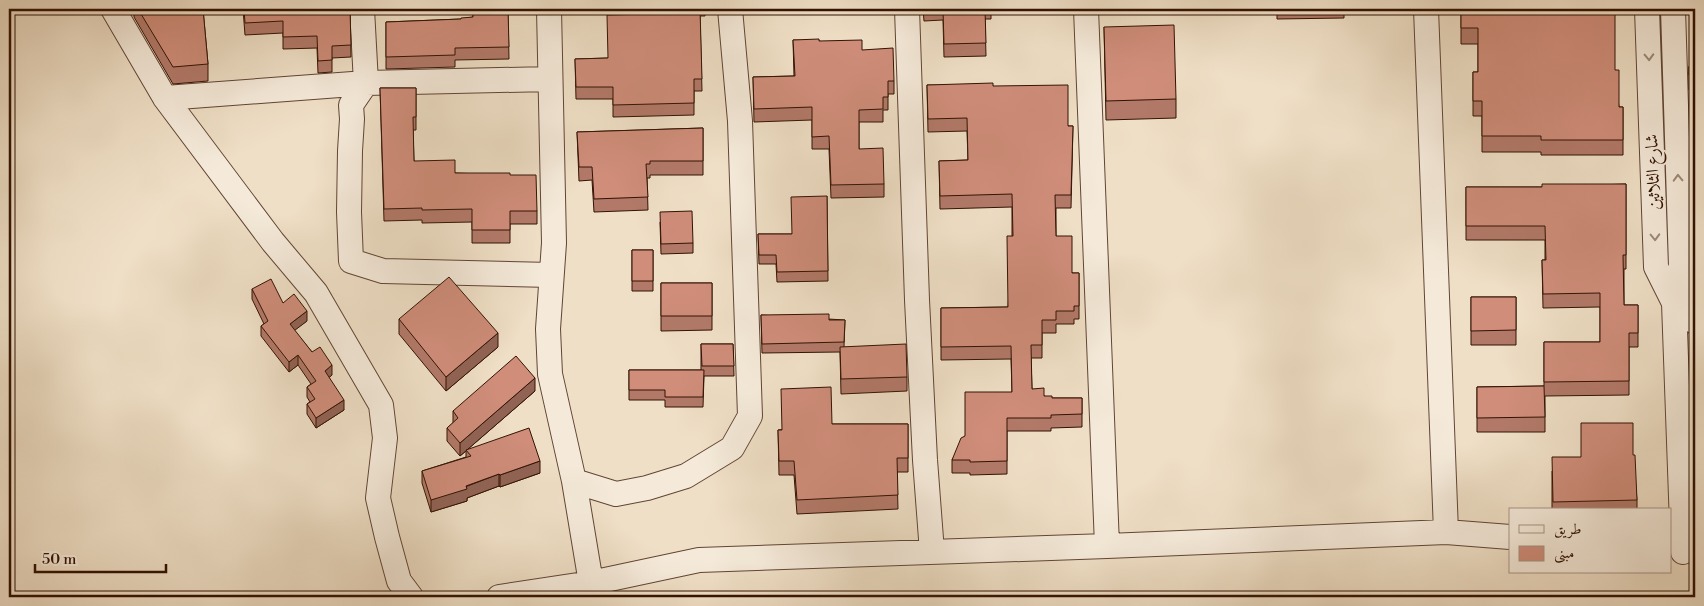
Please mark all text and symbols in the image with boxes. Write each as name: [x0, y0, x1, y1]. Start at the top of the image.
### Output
one-way arrow: [1644, 54, 1654, 62]
street label: شارع الثلاثين: [1640, 134, 1669, 210]
one-way arrow: [1673, 173, 1683, 181]
one-way arrow: [1650, 234, 1660, 242]
legend: [1509, 508, 1672, 574]
text: طريق: [1554, 520, 1581, 539]
scale bar: [35, 541, 166, 573]
text: مبنى: [1554, 544, 1574, 564]
text: 50 m: [42, 550, 76, 569]

